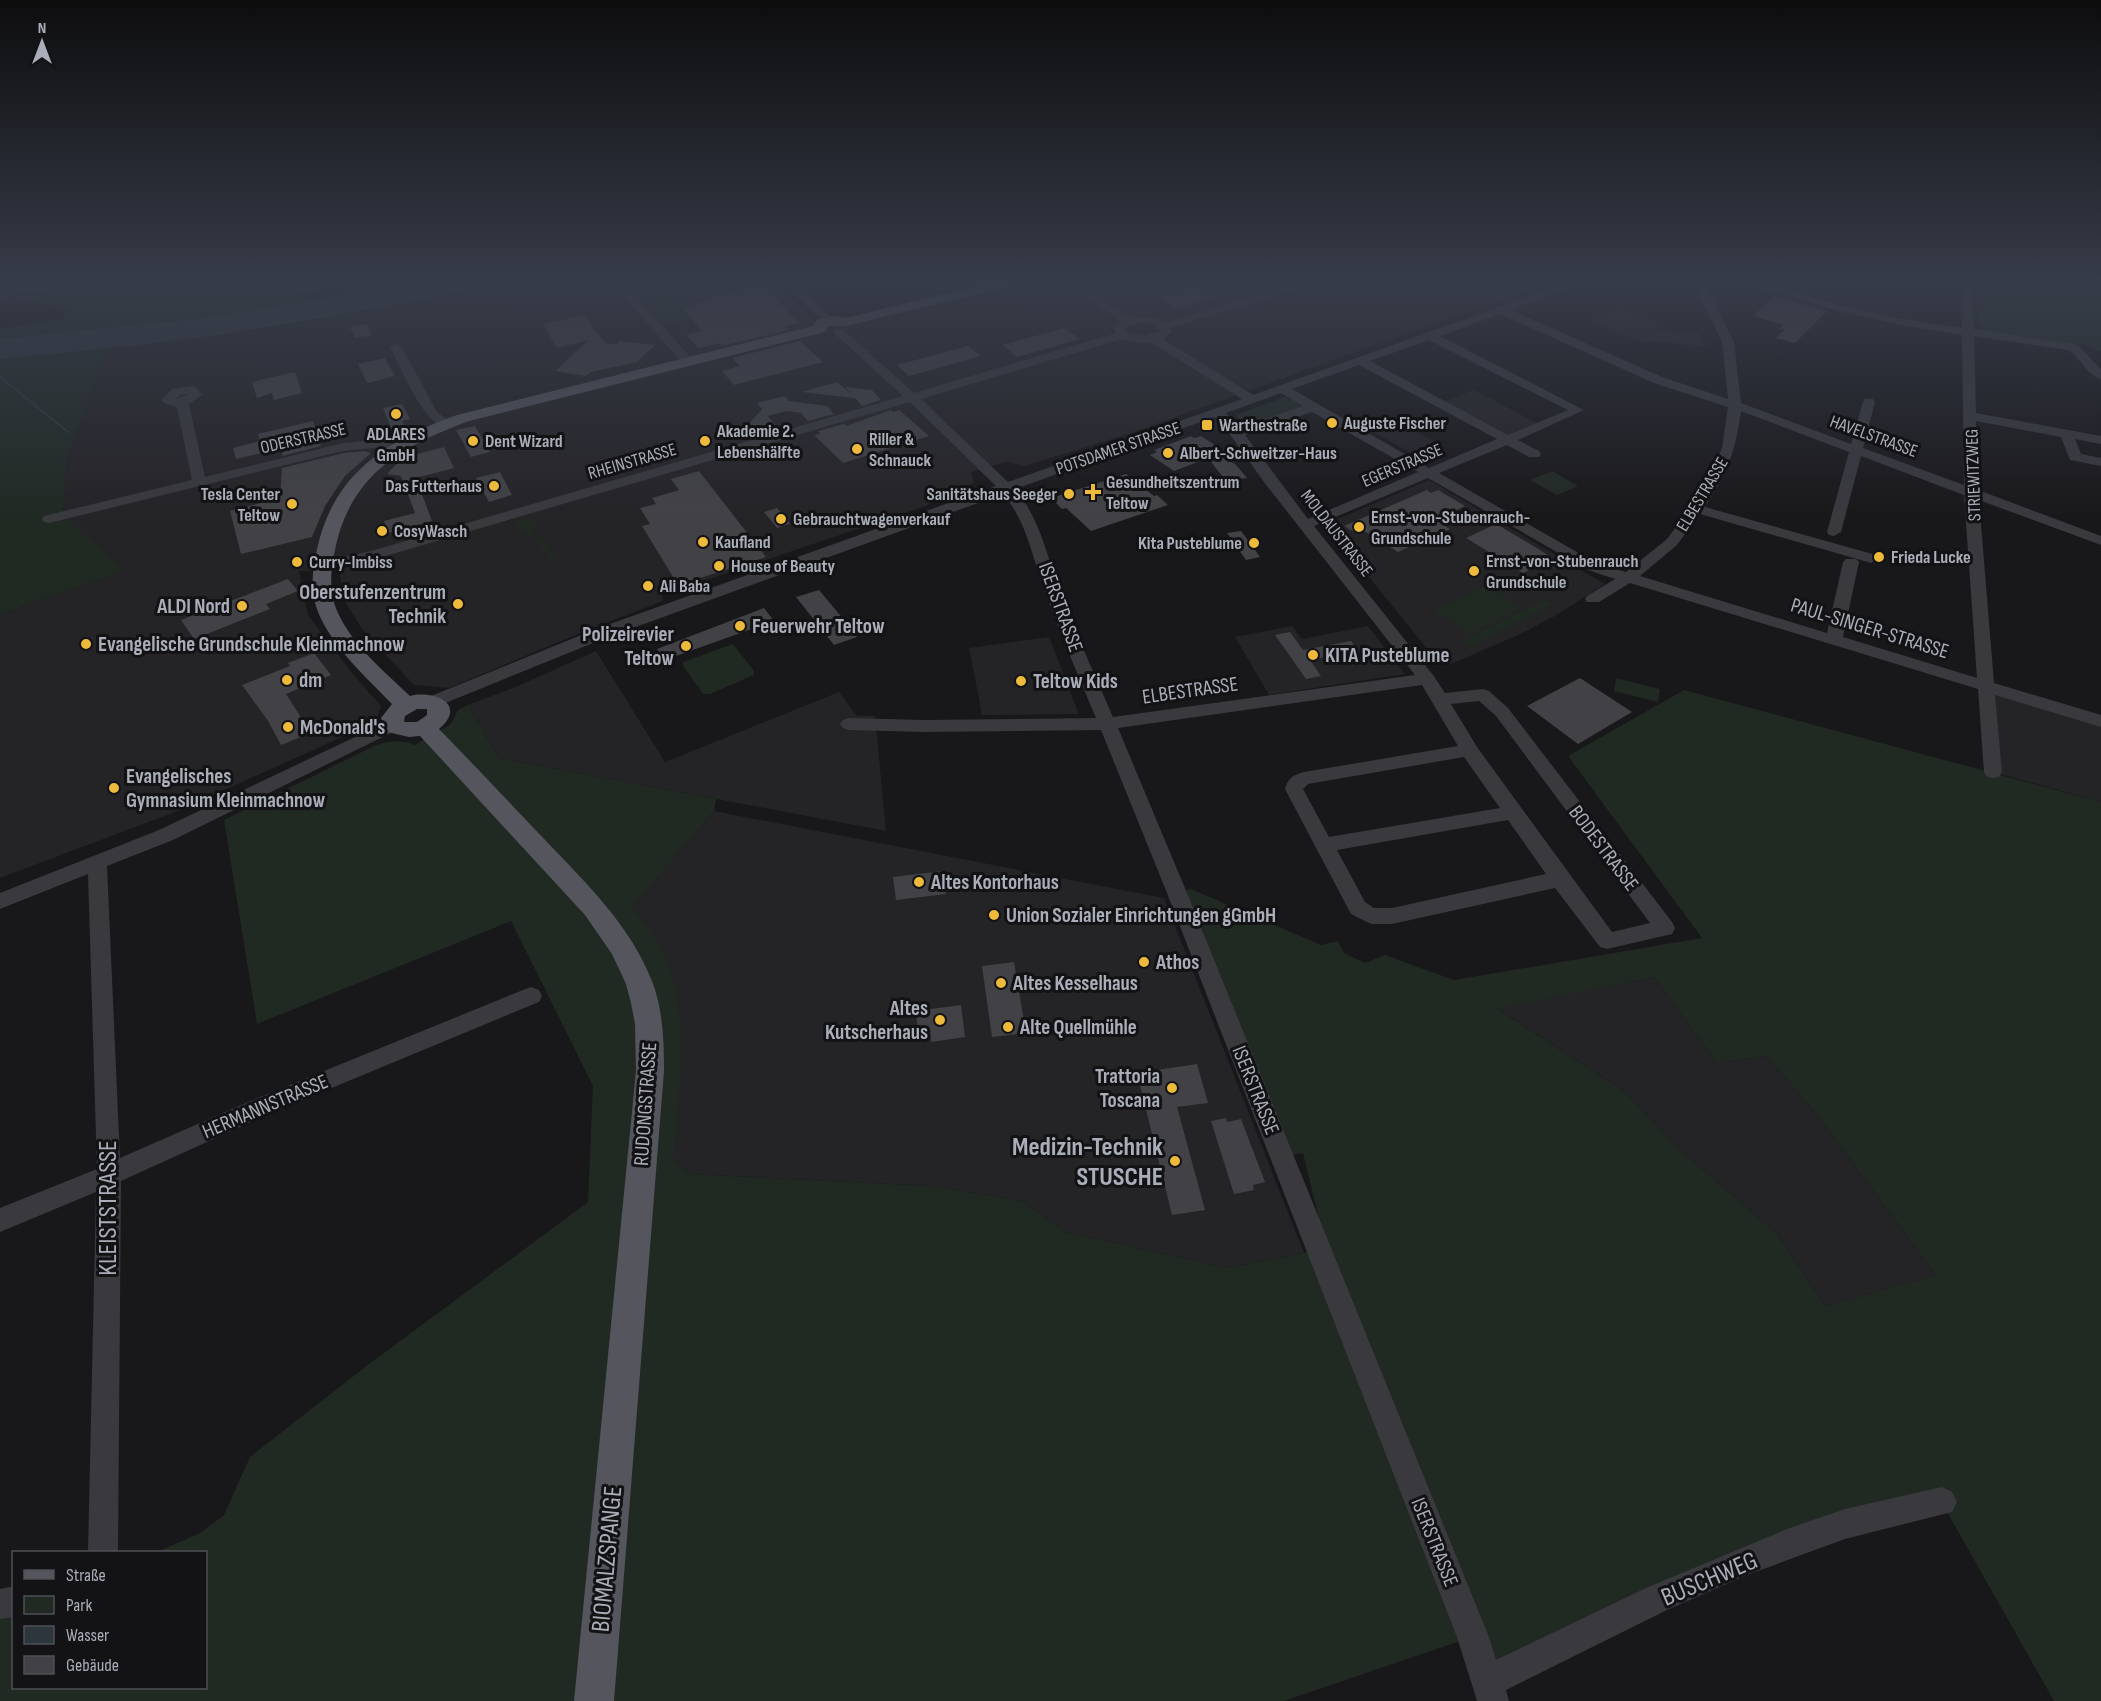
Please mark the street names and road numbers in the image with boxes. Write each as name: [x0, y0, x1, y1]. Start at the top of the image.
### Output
street label: HAVELSTRASSE: [1827, 411, 1921, 462]
street label: POTSDAMER STRASSE: [1053, 417, 1183, 480]
street label: ODERSTRASSE: [258, 418, 348, 458]
street label: STRIEWITZWEG: [1961, 428, 1986, 521]
street label: RHEINSTRASSE: [586, 439, 679, 484]
street label: EGERSTRASSE: [1359, 439, 1446, 492]
street label: ELBESTRASSE: [1672, 453, 1733, 535]
street label: MOLDAUSTRASSE: [1296, 486, 1377, 581]
street label: ISERSTRASSE: [1033, 559, 1088, 656]
street label: PAUL-SINGER-STRASSE: [1788, 593, 1952, 664]
street label: ELBESTRASSE: [1140, 671, 1240, 710]
street label: BODESTRASSE: [1563, 800, 1644, 896]
street label: RUDONGSTRASSE: [629, 1041, 662, 1167]
street label: ISERSTRASSE: [1226, 1042, 1285, 1138]
street label: HERMANNSTRASSE: [199, 1069, 332, 1144]
street label: KLEISTSTRASSE: [93, 1140, 124, 1276]
street label: BIOMALZSPANGE: [586, 1485, 629, 1633]
street label: ISERSTRASSE: [1405, 1494, 1464, 1590]
street label: BUSCHWEG: [1657, 1545, 1762, 1613]

